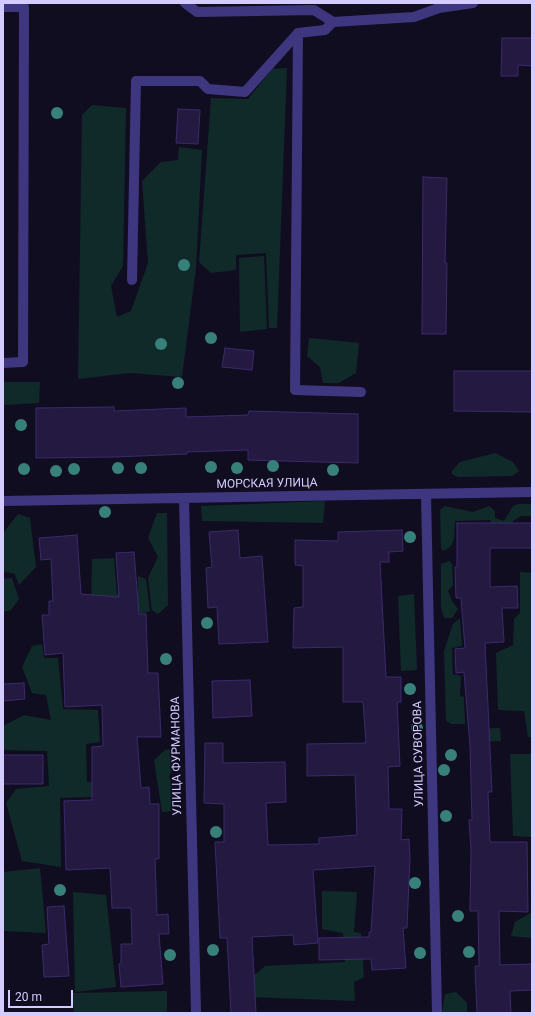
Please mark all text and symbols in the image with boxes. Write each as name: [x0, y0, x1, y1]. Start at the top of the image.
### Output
street label: МОРСКАЯ УЛИЦА: [216, 476, 318, 492]
street label: УЛИЦА ФУРМАНОВА: [169, 696, 185, 816]
street label: УЛИЦА СУВОРОВА: [411, 701, 427, 807]
scale bar: [10, 982, 75, 1008]
text: 20 m: [15, 990, 42, 1004]

